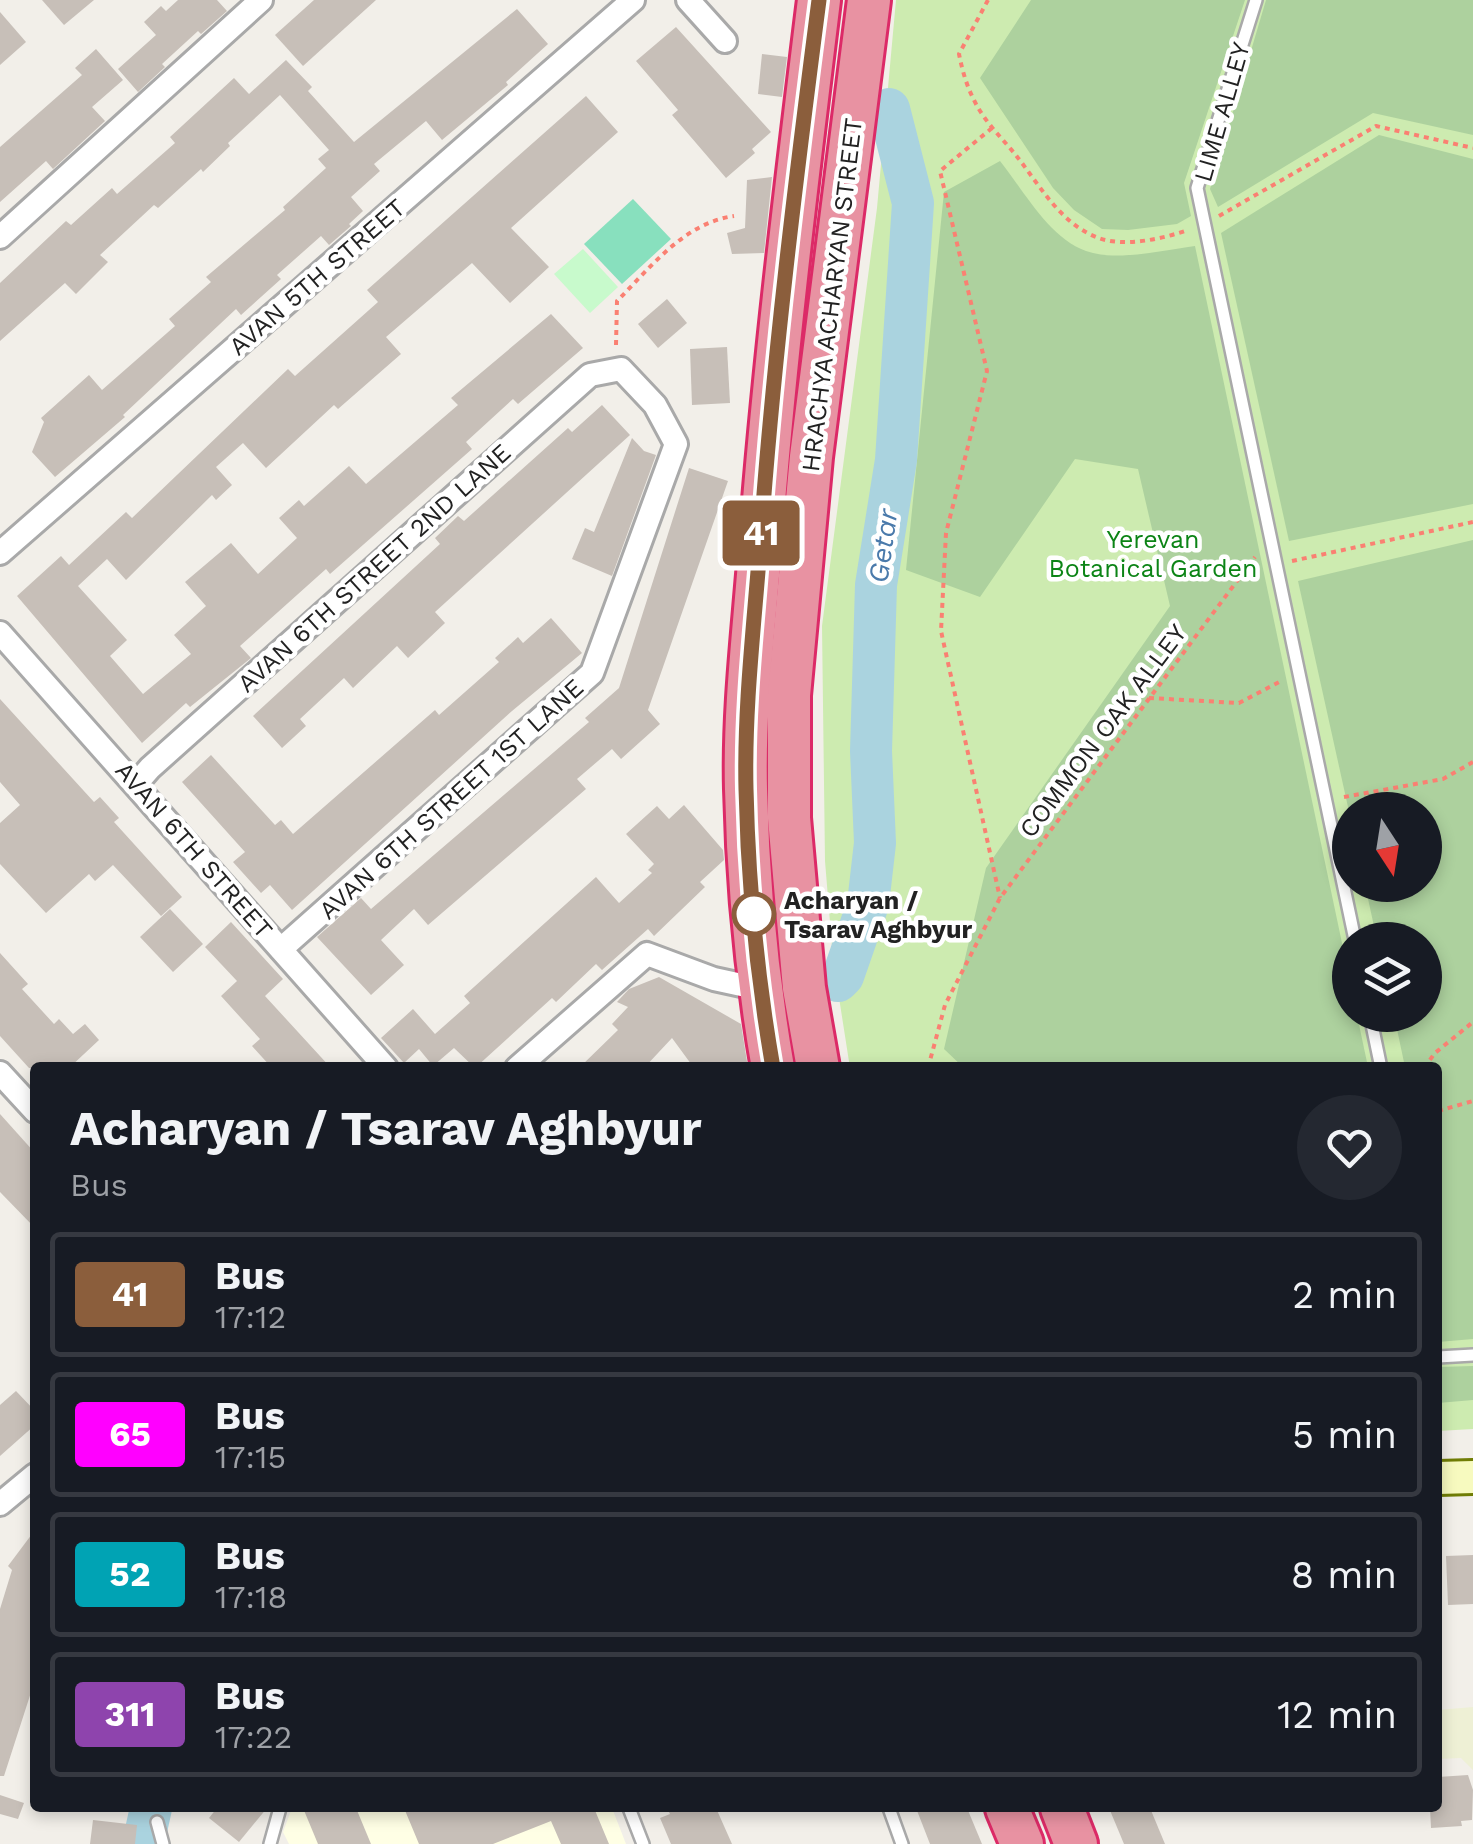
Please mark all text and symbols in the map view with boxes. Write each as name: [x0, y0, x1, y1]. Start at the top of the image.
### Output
street label: LIME ALLEY: [1188, 38, 1256, 185]
street label: HRACHYA ACHARYAN STREET: [796, 116, 868, 474]
street label: AVAN 5TH STREET: [223, 193, 411, 361]
street label: AVAN 6TH STREET 2ND LANE: [232, 438, 516, 698]
line badge: 41: [716, 500, 806, 566]
water label: Getar: [861, 506, 905, 585]
text: 41: [743, 512, 779, 554]
park label: Yerevan Botanical Garden: [1049, 525, 1257, 583]
street label: COMMON OAK ALLEY: [1013, 618, 1193, 843]
street label: AVAN 6TH STREET 1ST LANE: [313, 673, 589, 925]
street label: AVAN 6TH STREET: [109, 756, 279, 944]
north arrow: [1332, 792, 1442, 902]
map controls: [1332, 792, 1442, 1032]
place label: Acharyan / Tsarav Aghbyur: [784, 886, 972, 944]
marker: Acharyan / Tsarav Aghbyur: [733, 893, 775, 935]
button: layers: [1332, 922, 1442, 1032]
button: heart: [1297, 1095, 1402, 1200]
text: Acharyan / Tsarav Aghbyur: [70, 1100, 702, 1157]
text: Bus: [70, 1166, 128, 1204]
text: Bus: [215, 1254, 285, 1298]
text: 41: [112, 1273, 148, 1315]
text: 2 min: [1292, 1273, 1397, 1317]
text: 17:12: [215, 1298, 286, 1336]
text: Bus: [215, 1394, 285, 1438]
text: 65: [109, 1413, 151, 1455]
text: 5 min: [1292, 1413, 1397, 1457]
text: 17:15: [215, 1438, 286, 1476]
text: Bus: [215, 1534, 285, 1578]
text: 52: [109, 1553, 151, 1595]
text: 8 min: [1291, 1553, 1397, 1597]
text: 17:18: [215, 1578, 287, 1616]
text: Bus: [215, 1674, 285, 1718]
text: 311: [105, 1693, 155, 1735]
text: 12 min: [1277, 1693, 1397, 1737]
text: 17:22: [215, 1718, 292, 1756]

